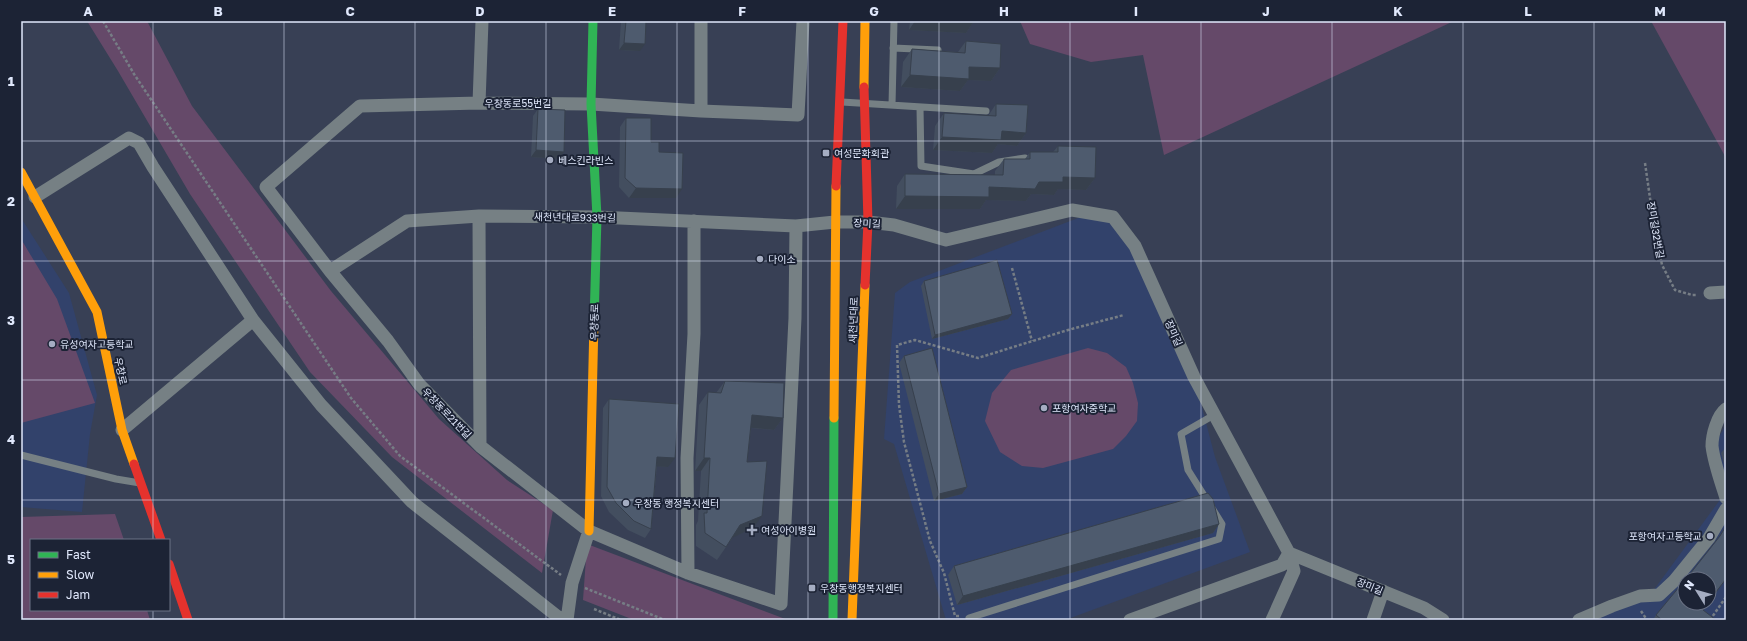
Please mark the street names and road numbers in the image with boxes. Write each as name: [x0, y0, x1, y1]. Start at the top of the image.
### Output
street label: 우창동로55번길: [485, 97, 551, 109]
street label: 장미길32번길: [1645, 201, 1667, 259]
street label: 새천년대로933번길: [534, 210, 616, 224]
street label: 장미길: [853, 216, 881, 230]
street label: 새천년대로: [846, 297, 860, 343]
street label: 우창동로: [588, 303, 600, 341]
street label: 장미길: [1163, 318, 1185, 348]
street label: 우창로: [112, 356, 130, 386]
street label: 우창동로21번길: [420, 385, 474, 441]
street label: 장미길: [1355, 575, 1385, 597]

